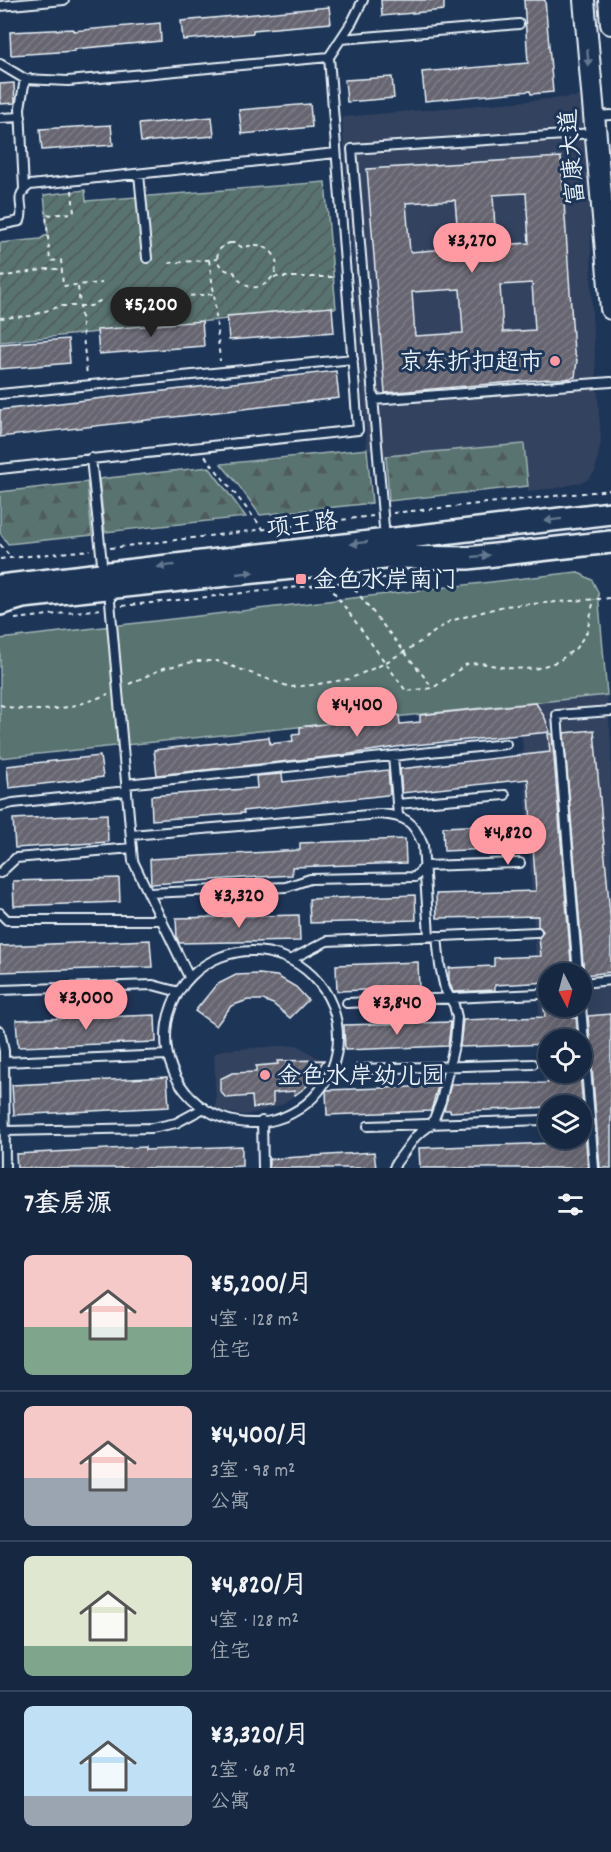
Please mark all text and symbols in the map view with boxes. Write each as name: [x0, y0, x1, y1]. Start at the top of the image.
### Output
one-way arrow: [584, 49, 593, 68]
street label: 富康大道: [553, 107, 595, 206]
pin: ¥3,270: [423, 223, 521, 274]
text: ¥3,270: [447, 228, 497, 256]
pin: ¥5,200: [102, 287, 200, 338]
text: ¥5,200: [124, 292, 178, 320]
place label: 京东折扣超市: [399, 347, 543, 381]
marker: 京东折扣超市: [548, 354, 562, 368]
street label: 项王路: [265, 506, 340, 548]
one-way arrow: [543, 515, 562, 524]
one-way arrow: [350, 538, 369, 547]
one-way arrow: [472, 551, 491, 561]
one-way arrow: [156, 561, 175, 571]
place label: 金色水岸南门: [313, 565, 457, 599]
one-way arrow: [236, 569, 255, 578]
marker: 金色水岸南门: [294, 572, 308, 586]
pin: ¥4,400: [308, 687, 406, 738]
text: ¥4,400: [331, 692, 383, 720]
pin: ¥4,820: [459, 815, 557, 866]
text: ¥4,820: [483, 820, 533, 848]
pin: ¥3,320: [190, 878, 288, 929]
text: ¥3,320: [214, 883, 264, 911]
north arrow: [538, 963, 592, 1017]
map controls: [538, 963, 592, 1149]
pin: ¥3,000: [37, 980, 135, 1031]
text: ¥3,000: [58, 985, 114, 1013]
pin: ¥3,840: [348, 985, 446, 1036]
text: ¥3,840: [372, 990, 422, 1018]
button: locate: [538, 1029, 592, 1083]
place label: 金色水岸幼儿园: [277, 1061, 445, 1095]
marker: 金色水岸幼儿园: [258, 1068, 272, 1082]
button: layers: [538, 1095, 592, 1149]
text: 7套房源: [24, 1187, 112, 1224]
icon: filters: [554, 1188, 587, 1221]
text: ¥5,200/月: [210, 1267, 313, 1304]
icon: home: [72, 1279, 144, 1351]
text: 4室 · 128 m²: [210, 1307, 299, 1335]
text: 住宅: [210, 1338, 250, 1366]
text: ¥4,400/月: [210, 1418, 311, 1455]
icon: home: [72, 1430, 144, 1502]
text: 3室 · 98 m²: [210, 1458, 295, 1486]
text: 公寓: [210, 1489, 250, 1517]
text: ¥4,820/月: [210, 1568, 308, 1605]
icon: home: [72, 1580, 144, 1652]
text: 4室 · 128 m²: [210, 1608, 299, 1636]
text: 住宅: [210, 1639, 250, 1667]
text: ¥3,320/月: [210, 1718, 310, 1755]
icon: home: [72, 1730, 144, 1802]
text: 2室 · 68 m²: [210, 1758, 296, 1786]
text: 公寓: [210, 1789, 250, 1817]

